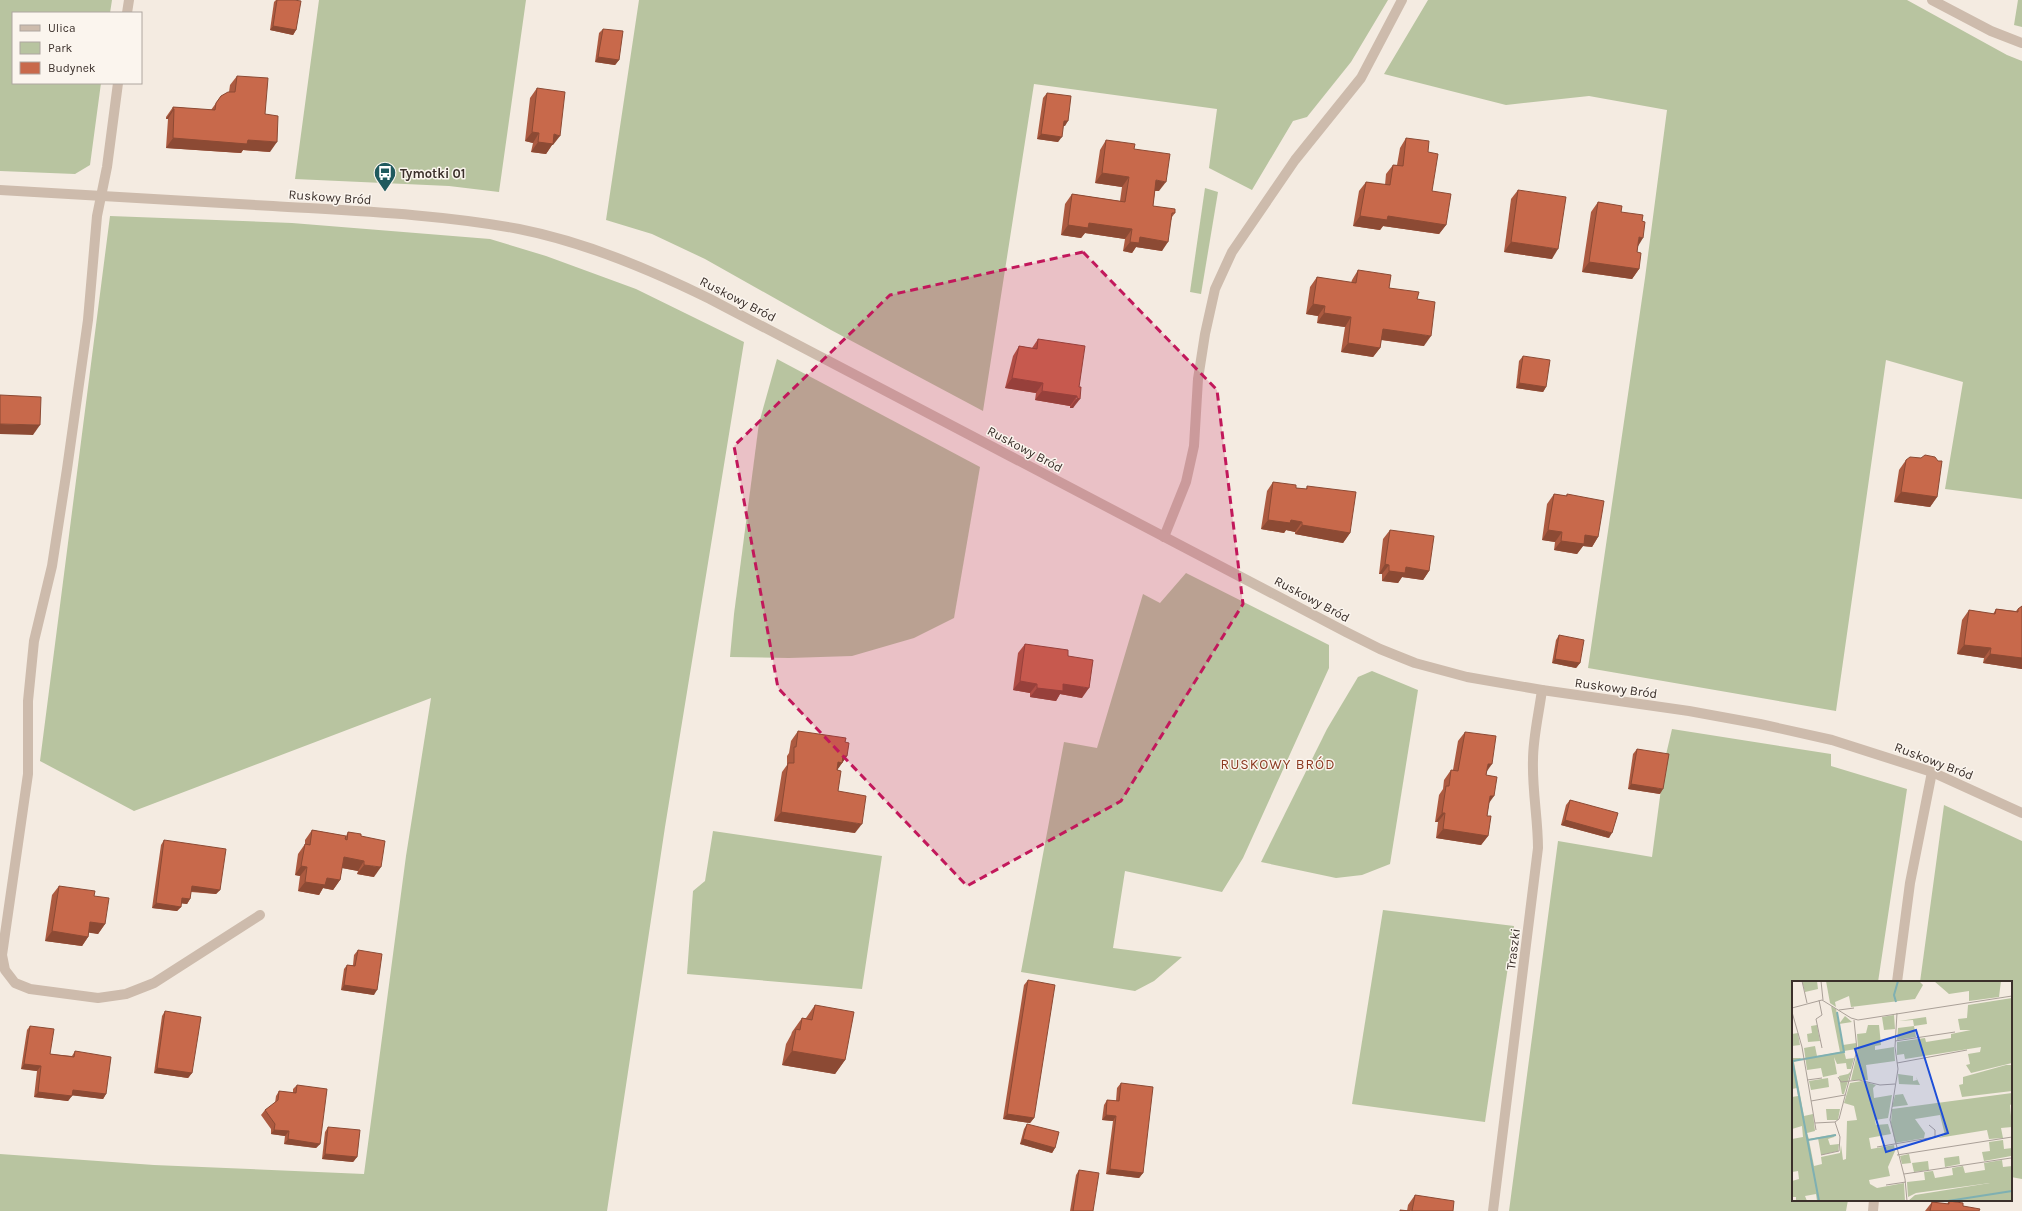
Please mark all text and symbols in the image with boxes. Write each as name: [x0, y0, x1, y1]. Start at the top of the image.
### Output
legend: [12, 12, 142, 84]
text: Ulica: [48, 21, 76, 35]
text: Park: [48, 41, 73, 55]
text: Budynek: [48, 61, 96, 75]
bus stop icon: Tymotki 01: [372, 160, 398, 193]
place label: Tymotki 01: [400, 166, 465, 181]
street label: Ruskowy Bród: [288, 187, 372, 207]
street label: Ruskowy Bród: [698, 273, 778, 325]
street label: Ruskowy Bród: [985, 423, 1065, 475]
street label: Ruskowy Bród: [1272, 573, 1352, 625]
street label: Ruskowy Bród: [1574, 675, 1658, 701]
street label: Ruskowy Bród: [1892, 739, 1976, 783]
district label: RUSKOWY BRÓD: [1221, 756, 1335, 773]
street label: Traszki: [1503, 927, 1523, 971]
inset map: [1792, 981, 2012, 1201]

